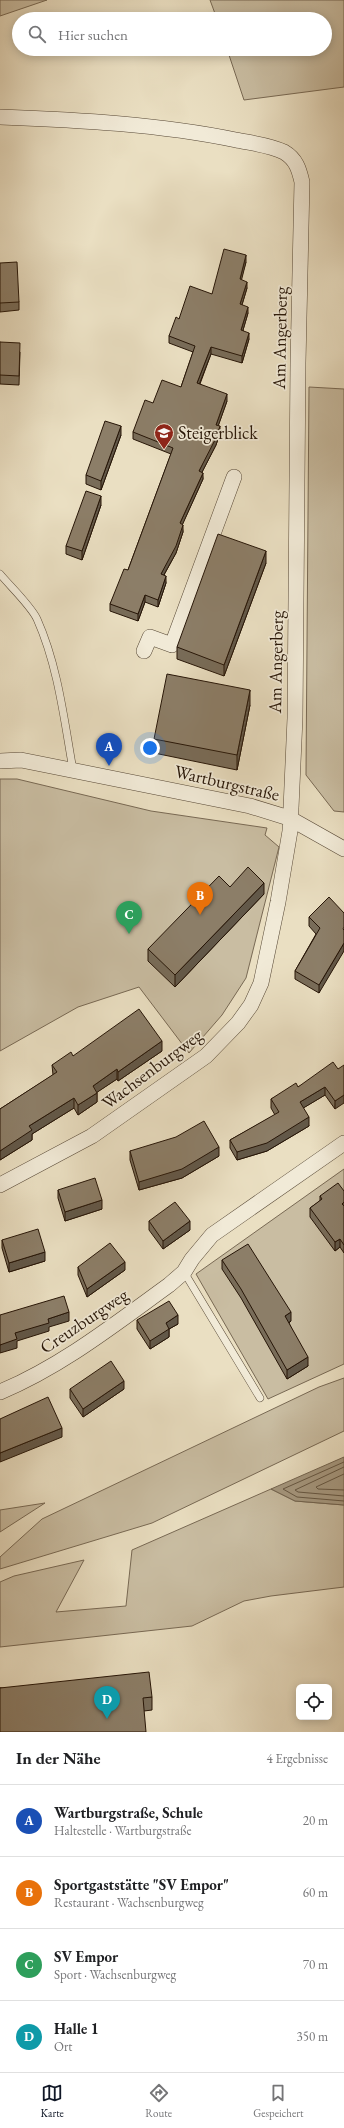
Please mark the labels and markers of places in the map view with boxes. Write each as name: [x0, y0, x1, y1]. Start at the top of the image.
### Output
place label: Steigerblick: [178, 421, 258, 444]
school or university icon: Steigerblick: [153, 422, 175, 450]
pin: A: [96, 733, 122, 766]
pin: B: [187, 882, 213, 915]
pin: C: [116, 901, 142, 934]
pin: D: [94, 1686, 120, 1719]

